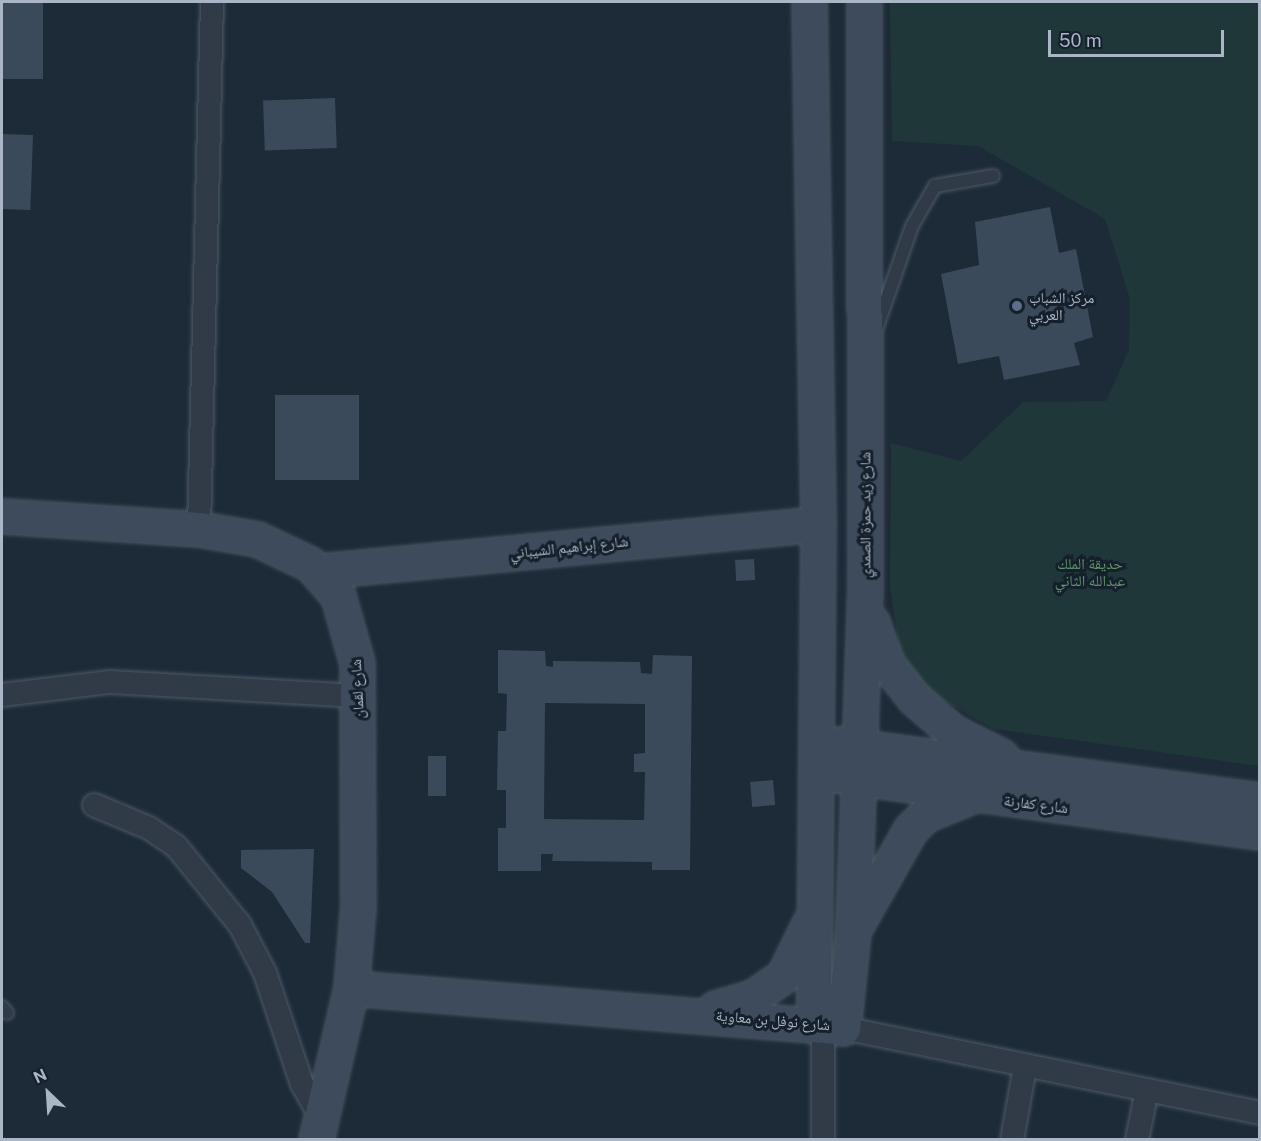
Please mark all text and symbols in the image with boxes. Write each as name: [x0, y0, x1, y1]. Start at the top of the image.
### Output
scale bar: [1051, 18, 1226, 56]
text: 50 m: [1059, 30, 1102, 51]
place label: مركز الشباب العربي: [1029, 288, 1094, 323]
marker: مركز الشباب العربي: [1010, 299, 1024, 313]
street label: شارع زيد حمزة الصمدي: [856, 452, 874, 578]
street label: شارع إبراهيم الشيباني: [509, 532, 629, 562]
park label: حديقة الملك عبدالله الثاني: [1055, 554, 1125, 589]
street label: شارع لقمان: [346, 659, 368, 719]
street label: شارع كفارنة: [1003, 791, 1069, 817]
street label: شارع نوفل بن معاوية: [715, 1006, 831, 1034]
north arrow: [18, 1063, 78, 1123]
text: N: [30, 1065, 50, 1087]

